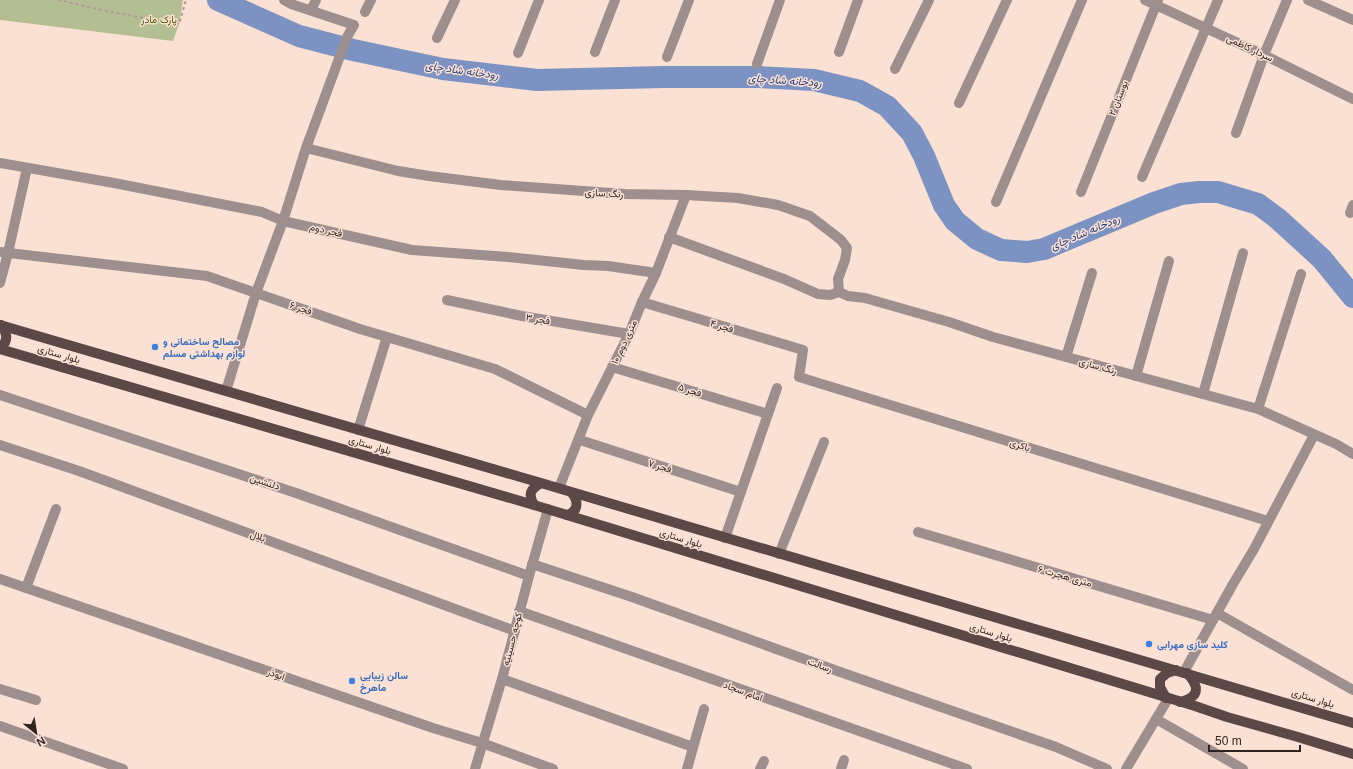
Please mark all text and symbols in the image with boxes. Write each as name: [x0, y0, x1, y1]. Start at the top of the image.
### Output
park label: پارک مادر: [140, 14, 177, 27]
street label: سردار کاظمی: [1224, 32, 1275, 65]
water label: رودخانه شاد چای: [424, 59, 500, 83]
water label: رودخانه شاد چای: [748, 71, 822, 91]
street label: بوستان ۲: [1106, 79, 1131, 117]
street label: رنگ سازی: [584, 186, 624, 201]
water label: رودخانه شاد چای: [1049, 212, 1122, 254]
street label: فجر دوم: [308, 221, 344, 240]
street label: فجر ۶: [288, 299, 314, 318]
street label: فجر ۳: [525, 311, 551, 328]
street label: فجر ۴: [709, 317, 735, 336]
street label: ۱۰ متری دوم: [609, 318, 640, 366]
place label: مصالح ساختمانی و لوازم بهداشتی مسلم: [163, 336, 245, 360]
marker: مصالح ساختمانی و لوازم بهداشتی مسلم: [150, 342, 160, 352]
street label: بلوار ستاری: [36, 343, 82, 366]
street label: رنگ سازی: [1078, 356, 1118, 377]
street label: فجر ۵: [677, 381, 703, 400]
street label: بلوار ستاری: [347, 434, 393, 457]
street label: باکری: [1008, 437, 1032, 454]
street label: فجر ۷: [647, 457, 673, 476]
street label: دلنشین: [248, 472, 281, 493]
street label: بلوار ستاری: [658, 526, 704, 551]
street label: بلال: [249, 528, 267, 545]
street label: ۶ متری هجرت: [1036, 563, 1093, 590]
street label: کوچه حسینیه: [500, 611, 526, 667]
street label: بلوار ستاری: [968, 620, 1014, 645]
marker: کلید سازی مهرابی: [1144, 639, 1154, 649]
place label: کلید سازی مهرابی: [1157, 639, 1228, 651]
street label: رسالت: [806, 656, 834, 675]
street label: ابوذر: [264, 666, 286, 683]
place label: سالن زیبایی ماهرخ: [360, 670, 408, 695]
marker: سالن زیبایی ماهرخ: [347, 676, 357, 686]
street label: امام سجاد: [721, 679, 764, 704]
street label: بلوار ستاری: [1290, 686, 1336, 711]
north arrow: [16, 713, 56, 753]
scale bar: [1209, 727, 1300, 753]
text: N: [35, 734, 47, 749]
text: 50 m: [1215, 734, 1242, 748]

